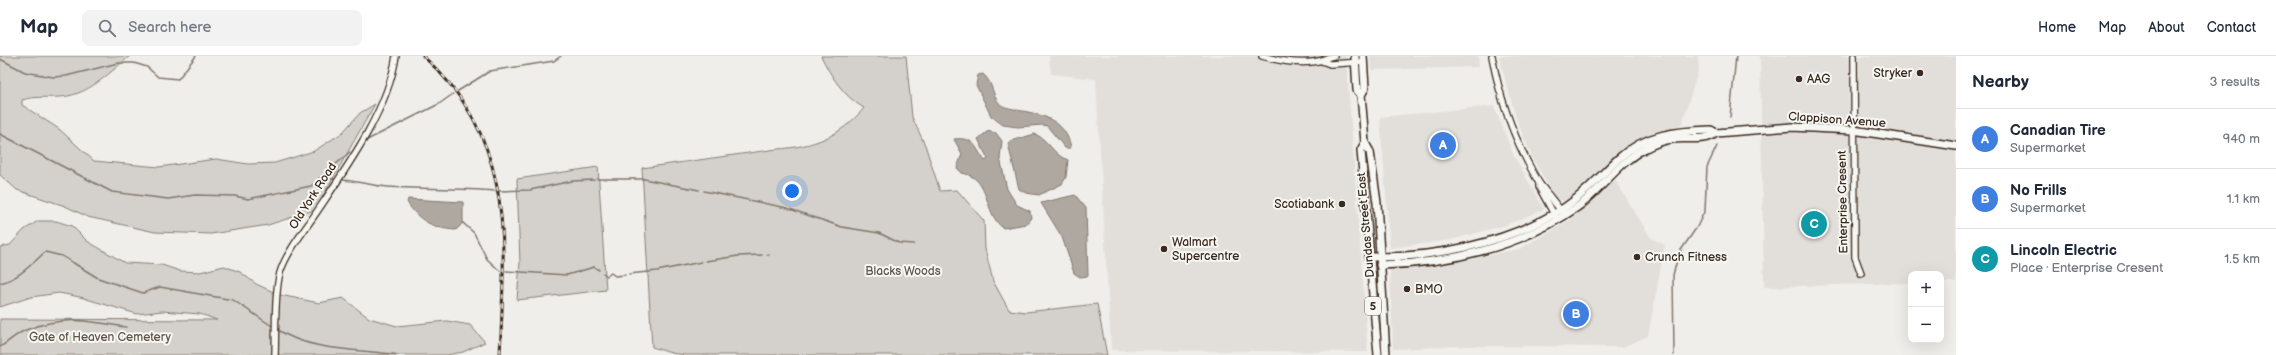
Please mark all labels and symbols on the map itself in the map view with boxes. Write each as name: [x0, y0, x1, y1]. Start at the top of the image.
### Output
place label: Stryker: [1874, 66, 1913, 81]
marker: Stryker: [1915, 68, 1925, 78]
place label: AAG: [1807, 72, 1830, 87]
marker: AAG: [1794, 74, 1804, 84]
street label: Clappison Avenue: [1788, 109, 1886, 131]
pin: A: [1430, 130, 1456, 160]
street label: Enterprise Cresent: [1835, 150, 1851, 254]
street label: Old York Road: [286, 160, 340, 232]
street label: Dundas Street East: [1354, 172, 1378, 278]
your location: [782, 181, 802, 201]
place label: Scotiabank: [1274, 197, 1334, 212]
marker: Scotiabank: [1337, 199, 1347, 209]
pin: C: [1801, 209, 1827, 239]
place label: Walmart Supercentre: [1172, 235, 1239, 264]
marker: Walmart Supercentre: [1159, 244, 1169, 254]
place label: Crunch Fitness: [1645, 250, 1727, 265]
marker: Crunch Fitness: [1632, 252, 1642, 262]
park label: Blacks Woods: [865, 264, 941, 279]
place label: BMO: [1415, 282, 1443, 297]
marker: BMO: [1402, 284, 1412, 294]
road number: 5: [1365, 297, 1381, 315]
pin: B: [1563, 299, 1589, 329]
park label: Gate of Heaven Cemetery: [29, 330, 172, 345]

